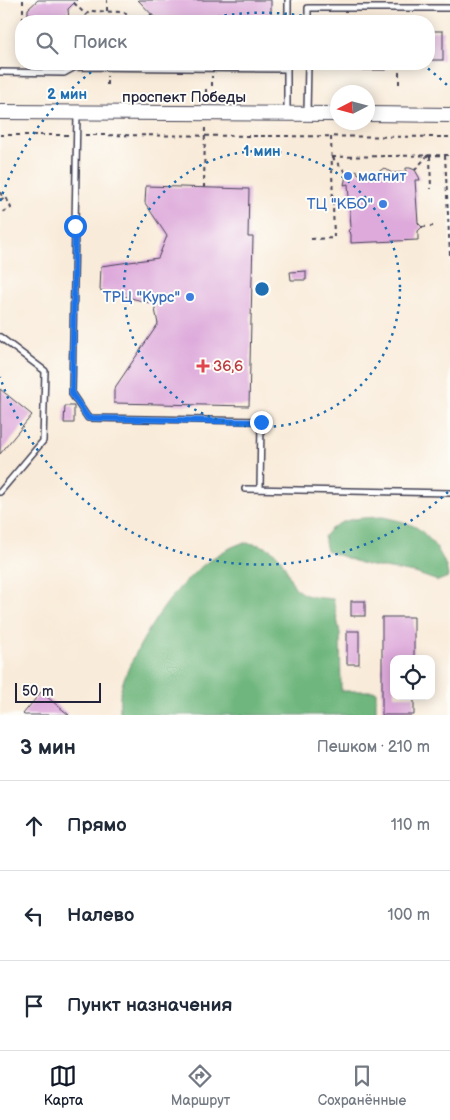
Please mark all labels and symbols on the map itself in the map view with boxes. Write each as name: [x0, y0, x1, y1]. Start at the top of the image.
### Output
text: 2 мин: [47, 85, 87, 104]
north arrow: [330, 85, 375, 130]
street label: проспект Победы: [122, 88, 246, 107]
text: 1 мин: [243, 142, 281, 161]
place label: магнит: [358, 167, 406, 186]
marker: магнит: [342, 170, 354, 182]
place label: ТЦ "КБО": [307, 195, 373, 214]
marker: ТЦ "КБО": [377, 198, 389, 210]
route start: [64, 215, 87, 238]
centre of rings: [253, 280, 271, 298]
place label: ТРЦ "Курс": [103, 288, 180, 307]
marker: ТРЦ "Курс": [184, 291, 196, 303]
place label: 36,6: [213, 357, 243, 376]
marker: 36,6: [197, 360, 209, 372]
route end: [250, 411, 273, 434]
scale bar: [15, 680, 101, 703]

